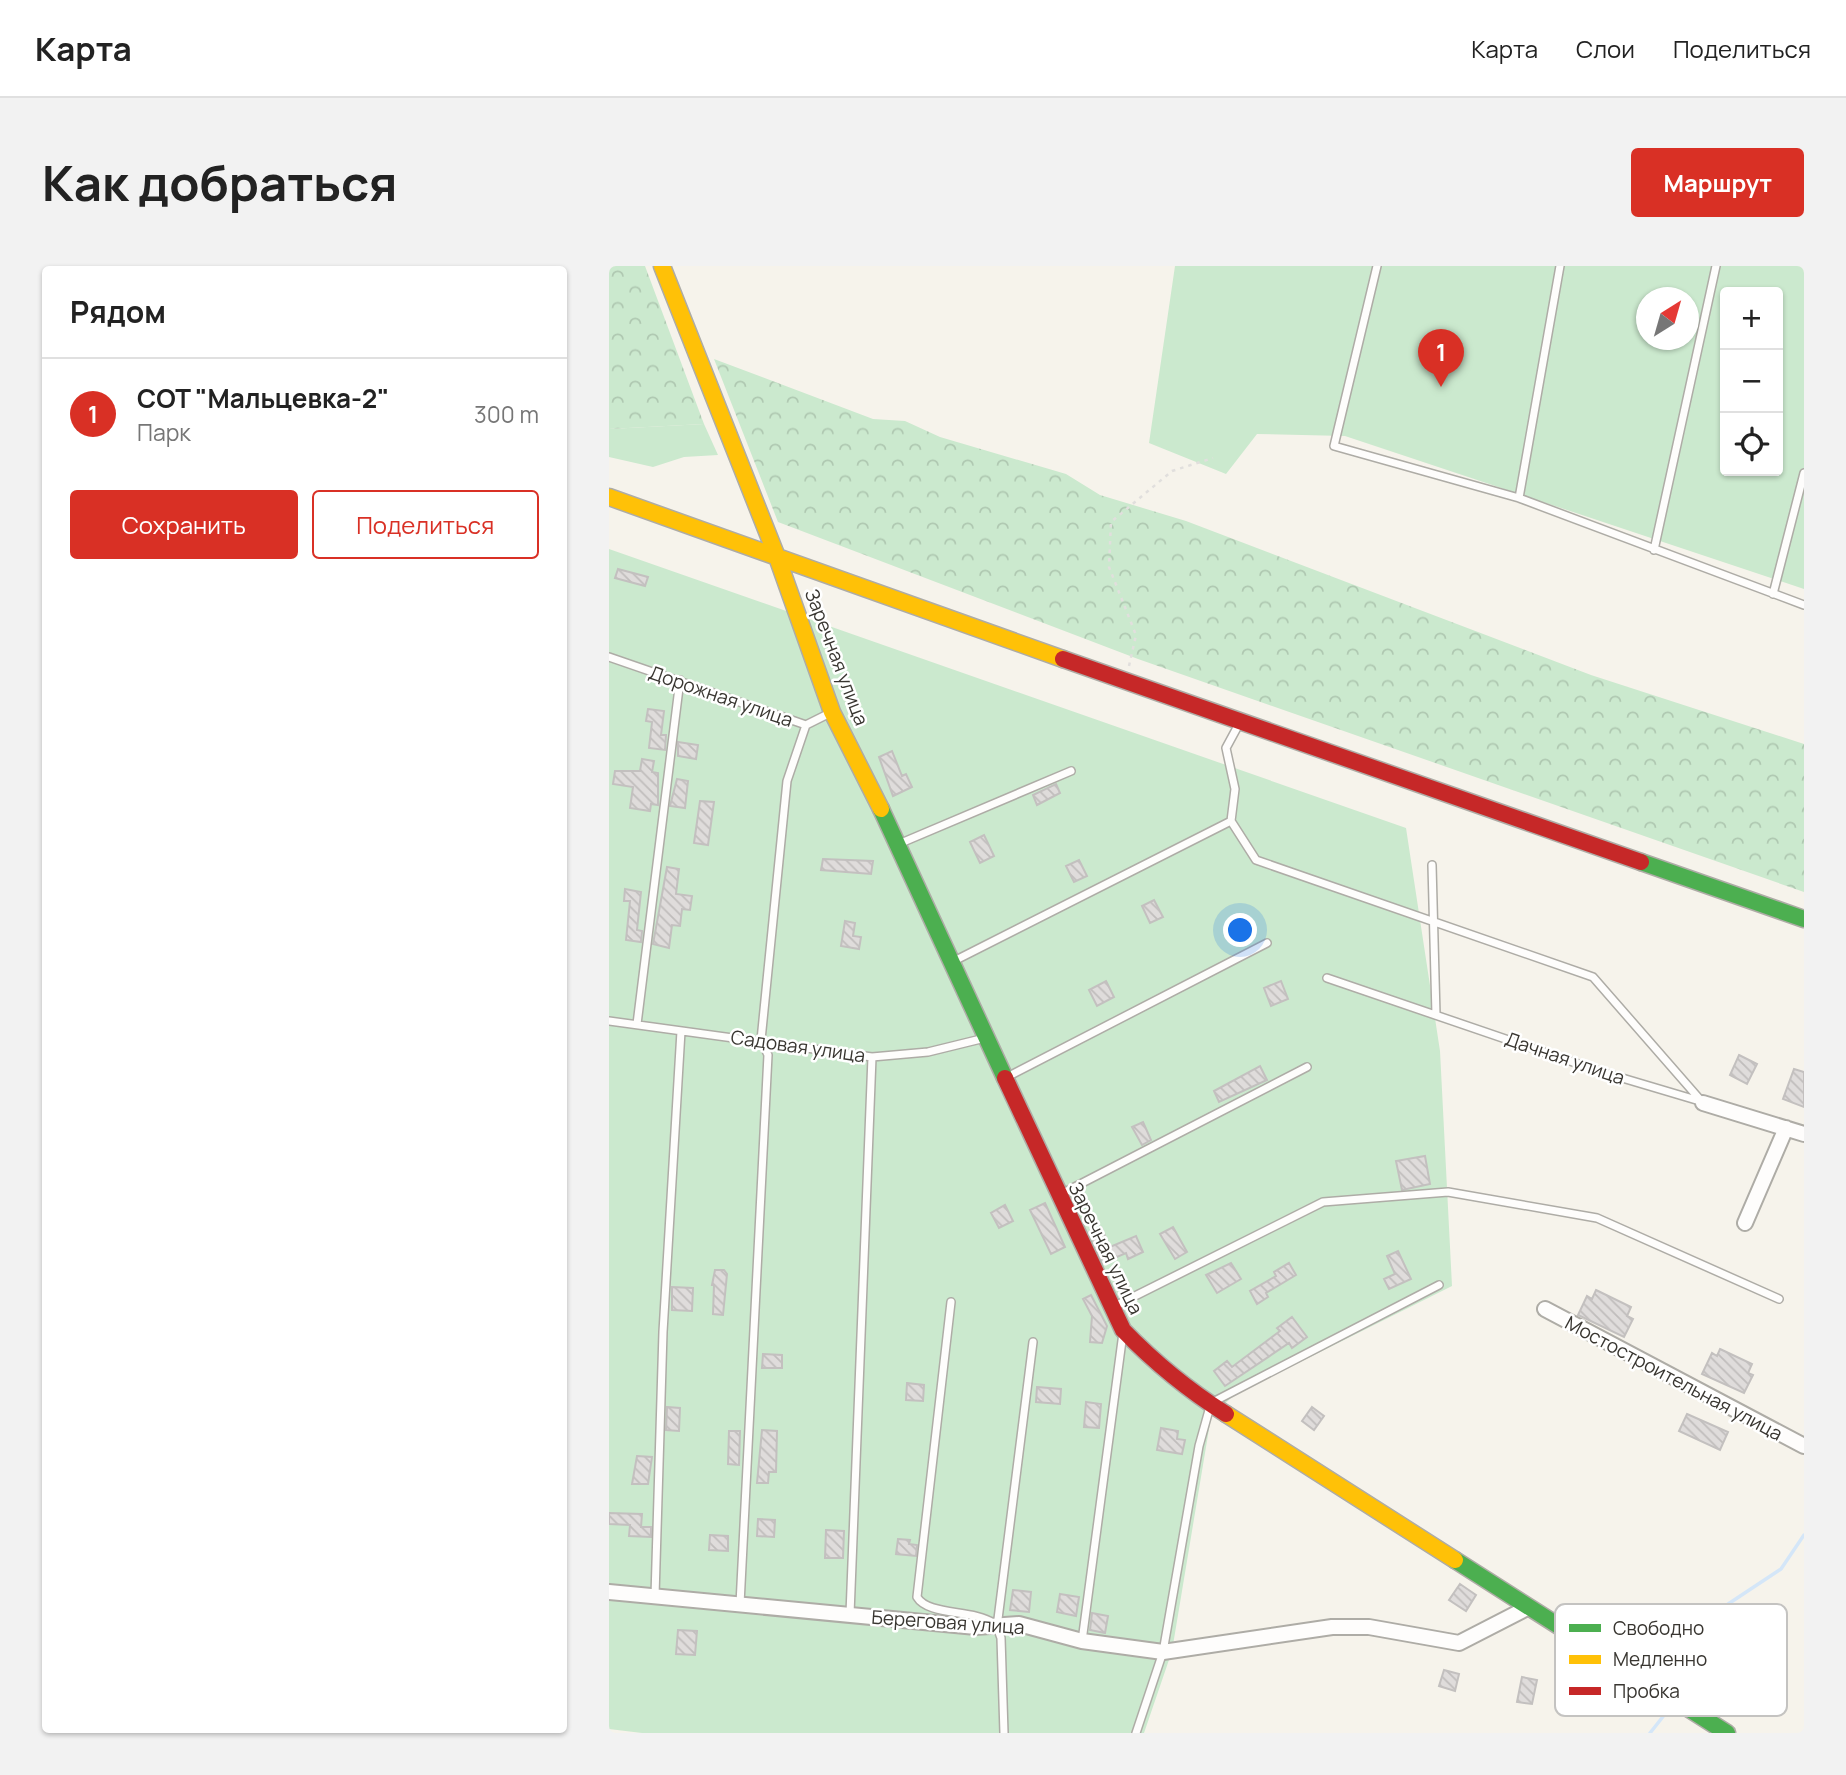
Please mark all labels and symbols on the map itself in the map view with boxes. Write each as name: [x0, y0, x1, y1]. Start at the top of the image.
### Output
north arrow: [1636, 287, 1699, 350]
pin: 1: [1418, 329, 1464, 387]
street label: Заречная улица: [799, 585, 875, 729]
street label: Дорожная улица: [646, 659, 796, 733]
your location: [1223, 913, 1257, 947]
street label: Садовая улица: [729, 1024, 867, 1068]
street label: Дачная улица: [1502, 1025, 1628, 1091]
street label: Заречная улица: [1063, 1177, 1149, 1319]
street label: Мостостроительная улица: [1561, 1310, 1787, 1446]
street label: Береговая улица: [871, 1604, 1025, 1640]
legend: [1555, 1604, 1787, 1716]
text: Свободно: [1613, 1615, 1704, 1641]
text: Медленно: [1613, 1646, 1707, 1672]
text: Пробка: [1613, 1678, 1680, 1704]

